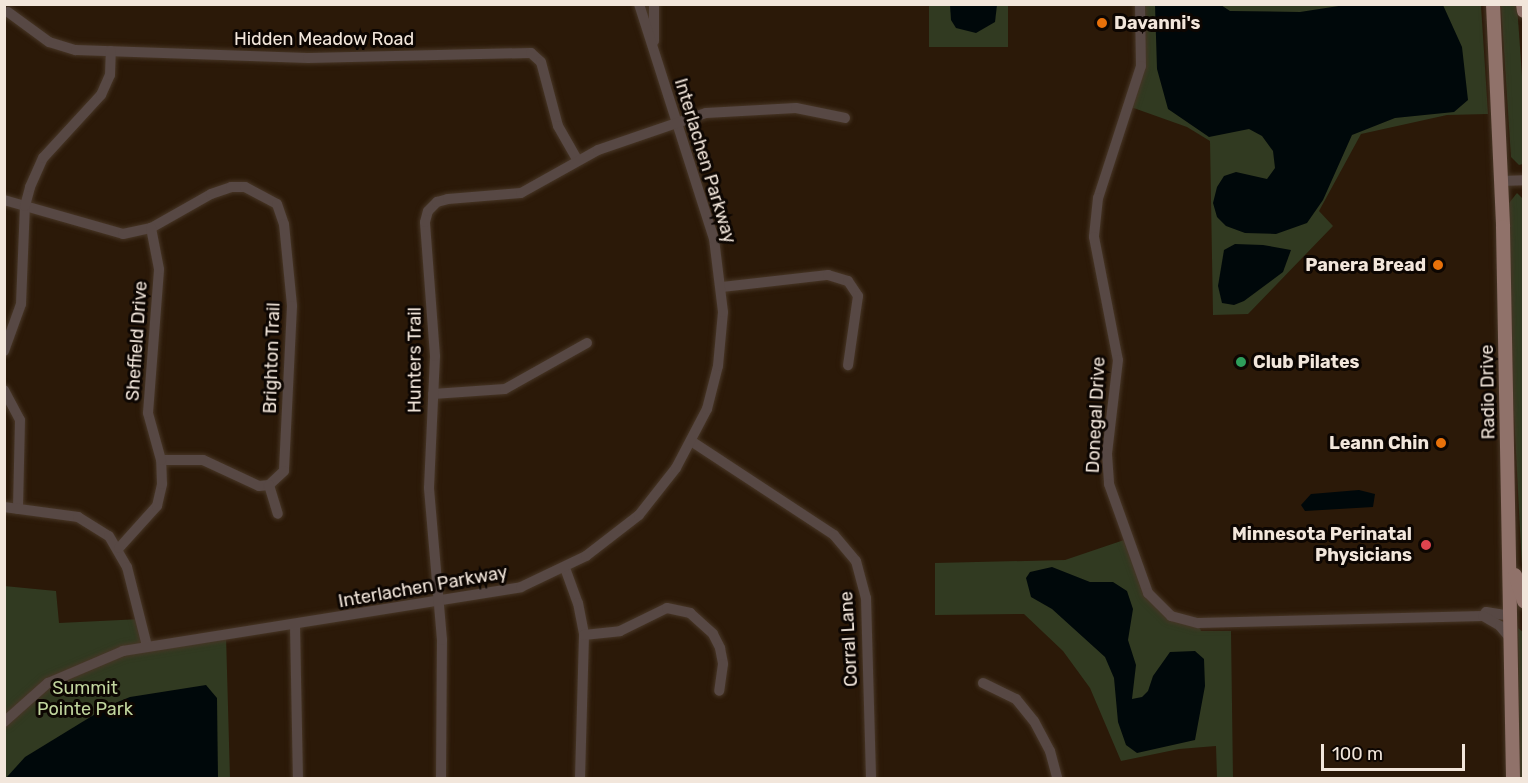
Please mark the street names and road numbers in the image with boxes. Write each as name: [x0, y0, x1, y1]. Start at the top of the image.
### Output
street label: Hidden Meadow Road: [234, 28, 414, 50]
street label: Interlachen Parkway: [670, 76, 740, 246]
street label: Sheffield Drive: [122, 280, 152, 402]
street label: Brighton Trail: [259, 302, 285, 414]
street label: Hunters Trail: [404, 307, 426, 413]
street label: Radio Drive: [1476, 344, 1500, 440]
street label: Donegal Drive: [1082, 356, 1110, 474]
street label: Interlachen Parkway: [337, 561, 509, 613]
street label: Corral Lane: [836, 591, 862, 687]

